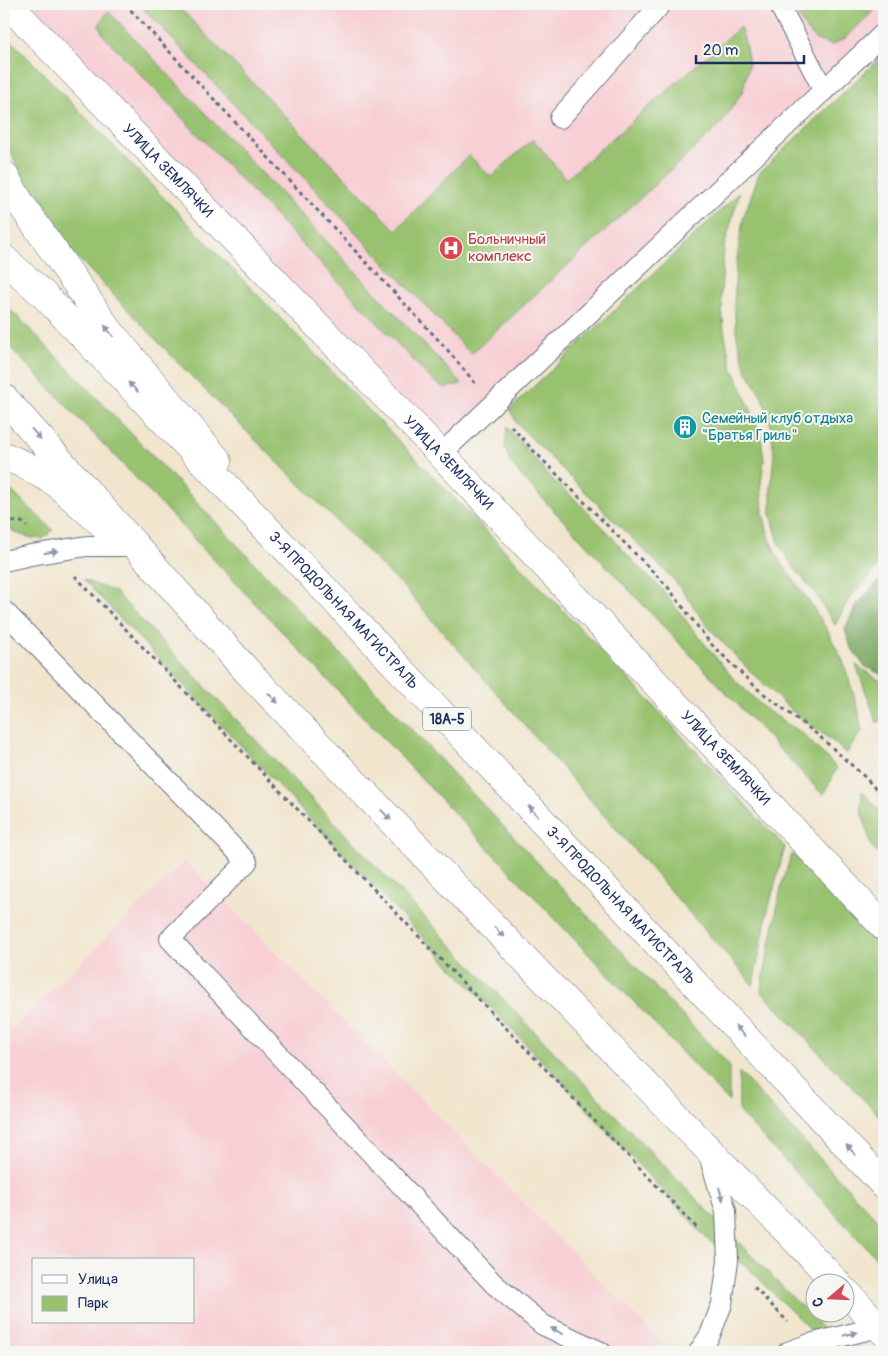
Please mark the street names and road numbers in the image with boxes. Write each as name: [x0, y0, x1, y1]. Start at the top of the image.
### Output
street label: УЛИЦА ЗЕМЛЯЧКИ: [118, 120, 217, 222]
street label: УЛИЦА ЗЕМЛЯЧКИ: [399, 412, 497, 514]
street label: 3-Я ПРОДОЛЬНАЯ МАГИСТРАЛЬ: [265, 528, 423, 694]
street label: УЛИЦА ЗЕМЛЯЧКИ: [676, 707, 774, 810]
road number: 18А-5: [423, 708, 471, 731]
street label: 3-Я ПРОДОЛЬНАЯ МАГИСТРАЛЬ: [542, 823, 700, 989]

